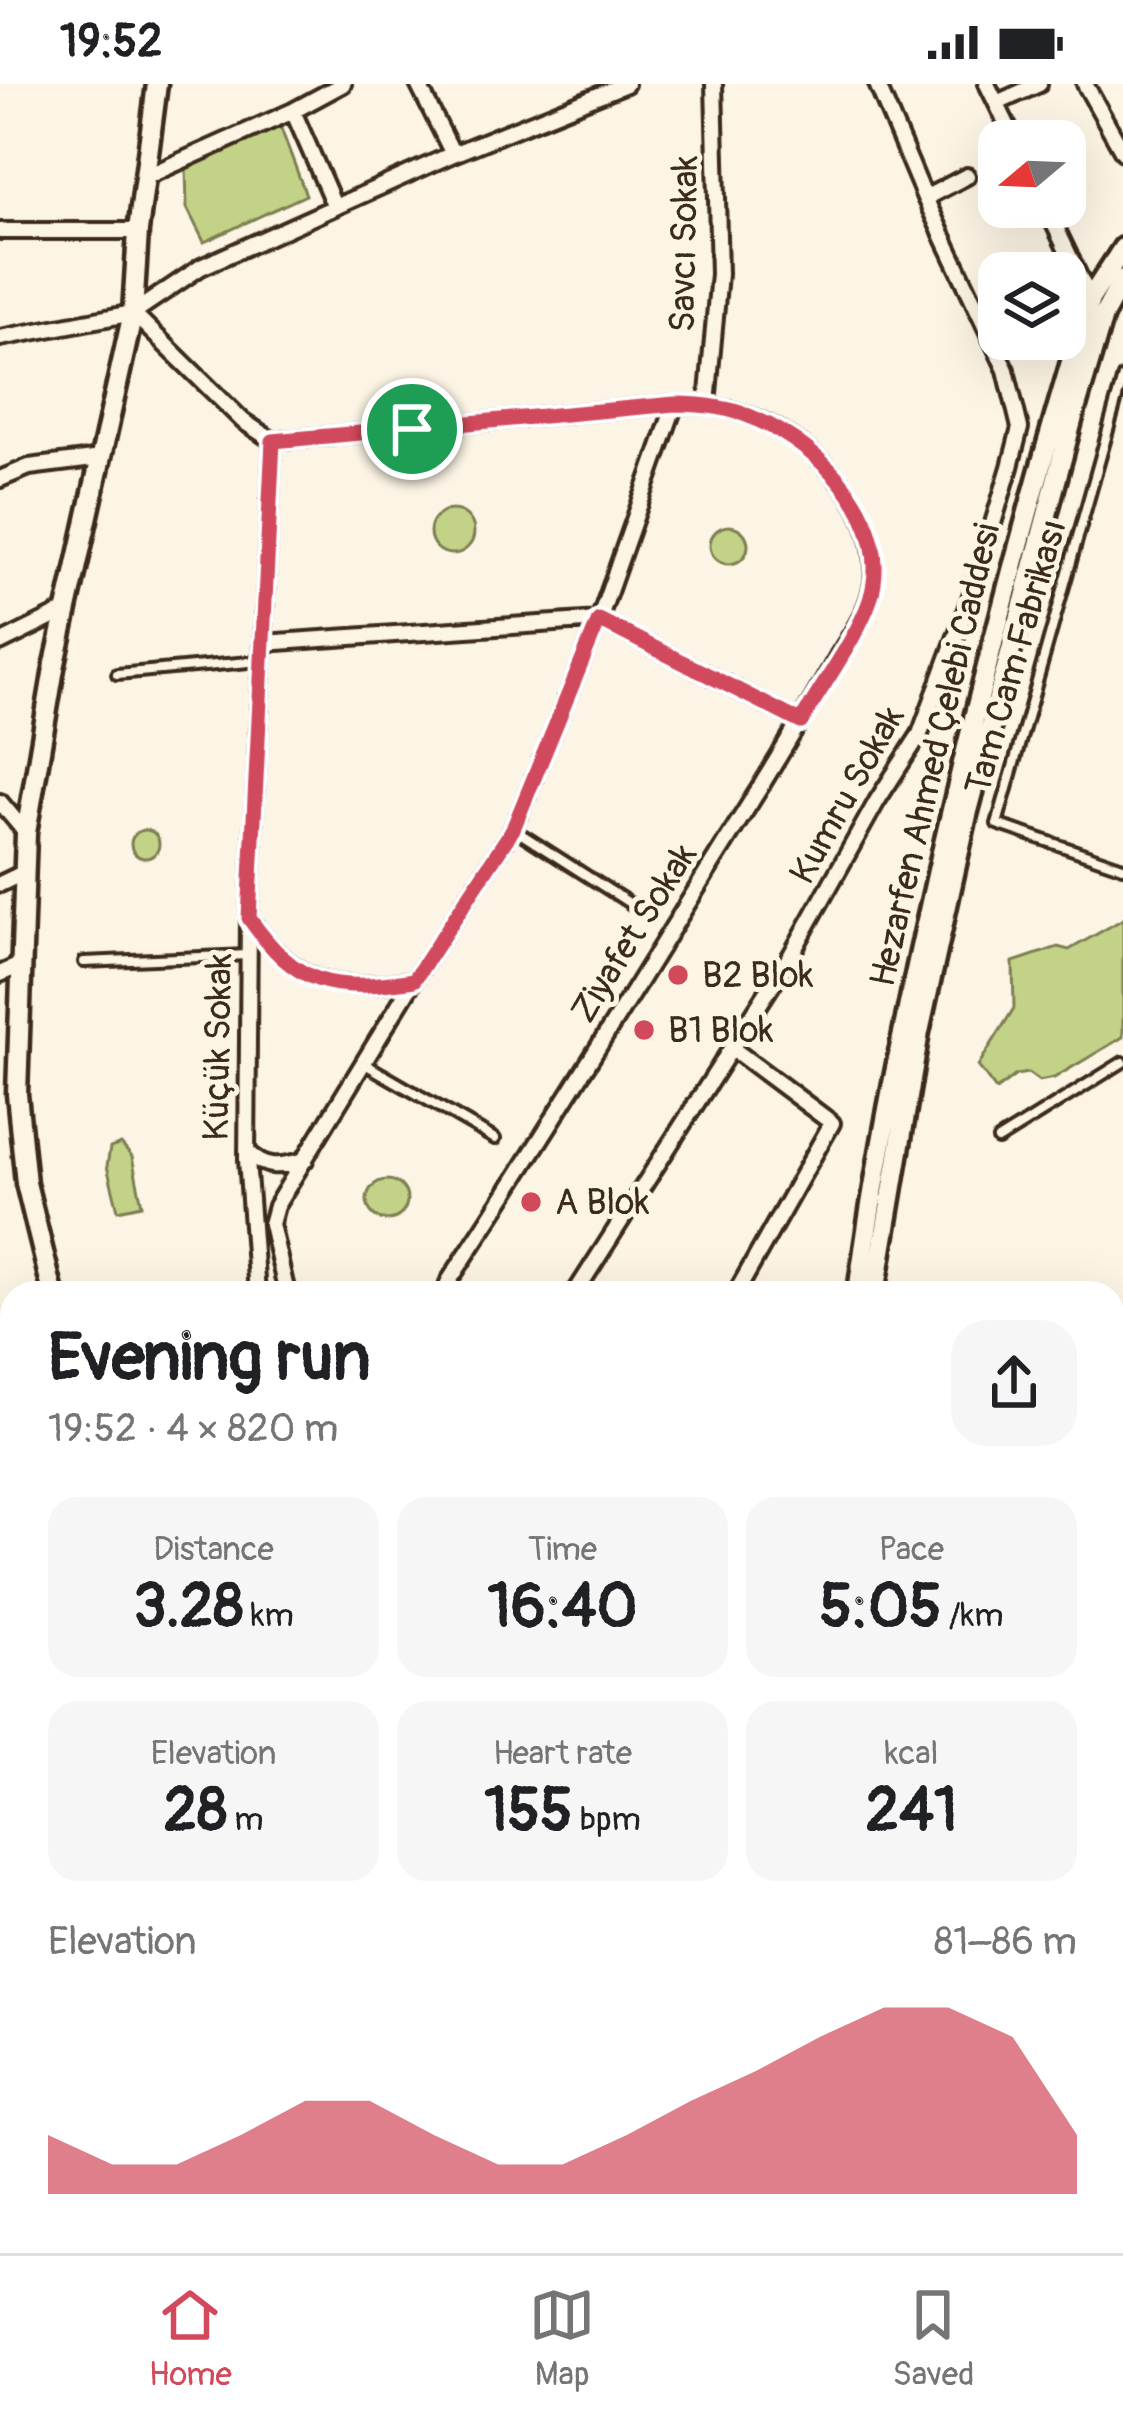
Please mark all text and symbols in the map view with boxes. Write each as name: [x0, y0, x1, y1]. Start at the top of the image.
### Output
text: 19:52: [60, 14, 162, 70]
north arrow: [978, 120, 1086, 228]
map controls: [978, 120, 1086, 360]
street label: Savcı Sokak: [660, 155, 708, 333]
button: layers: [978, 252, 1086, 360]
pin: [361, 378, 463, 480]
icon: arrive: [379, 396, 445, 462]
street label: Tam Cam Fabrikası: [955, 514, 1077, 800]
street label: Hezarfen Ahmed Çelebi Caddesi: [860, 519, 1010, 991]
street label: Kumru Sokak: [780, 698, 914, 892]
street label: Ziyafet Sokak: [561, 835, 707, 1031]
street label: Küçük Sokak: [194, 953, 242, 1141]
place label: B2 Blok: [702, 953, 814, 998]
marker: B2 Blok: [665, 962, 691, 988]
place label: B1 Blok: [668, 1008, 774, 1053]
marker: B1 Blok: [631, 1017, 657, 1043]
place label: A Blok: [555, 1180, 649, 1225]
marker: A Blok: [518, 1189, 544, 1215]
text: Evening run: [48, 1317, 371, 1400]
button: share: [951, 1320, 1077, 1446]
text: 19:52 · 4 × 820 m: [48, 1404, 338, 1453]
text: Distance: [153, 1529, 274, 1570]
text: Time: [528, 1529, 597, 1570]
text: Pace: [879, 1529, 944, 1570]
text: 3.28: [133, 1570, 244, 1645]
text: 16:40: [487, 1570, 638, 1645]
text: 5:05: [819, 1570, 941, 1645]
text: km: [244, 1595, 294, 1636]
text: /km: [941, 1595, 1004, 1636]
text: Elevation: [151, 1733, 276, 1774]
text: Heart rate: [493, 1733, 632, 1774]
text: kcal: [885, 1733, 938, 1774]
text: 28: [163, 1774, 227, 1849]
text: 155: [484, 1774, 573, 1849]
text: 241: [866, 1774, 957, 1849]
text: m: [227, 1799, 264, 1840]
text: bpm: [573, 1799, 641, 1840]
text: Elevation: [48, 1917, 197, 1966]
text: 81–86 m: [934, 1917, 1077, 1966]
tab: Home: [149, 2282, 232, 2395]
tab: Map: [529, 2282, 595, 2395]
tab: Saved: [892, 2282, 974, 2395]

